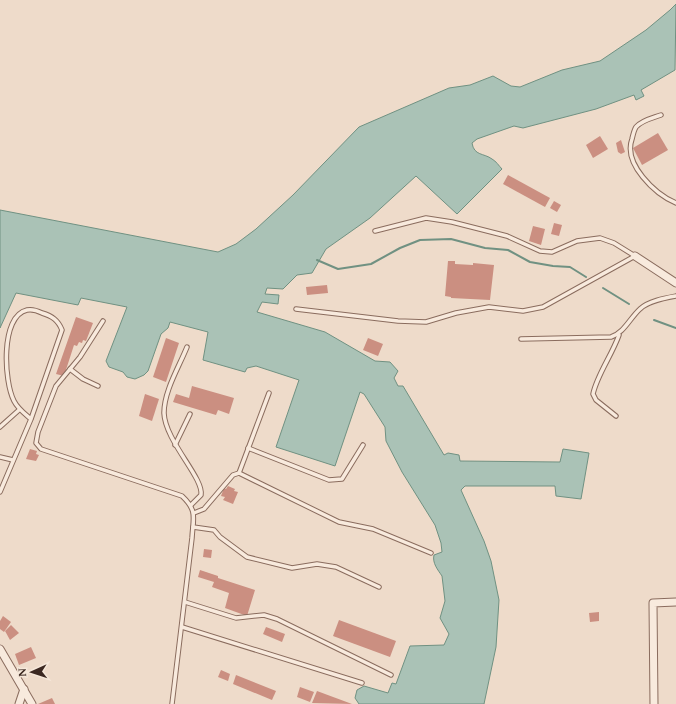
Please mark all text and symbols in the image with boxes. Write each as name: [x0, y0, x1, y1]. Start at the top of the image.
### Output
north arrow: [12, 652, 52, 692]
text: N: [14, 668, 31, 677]

